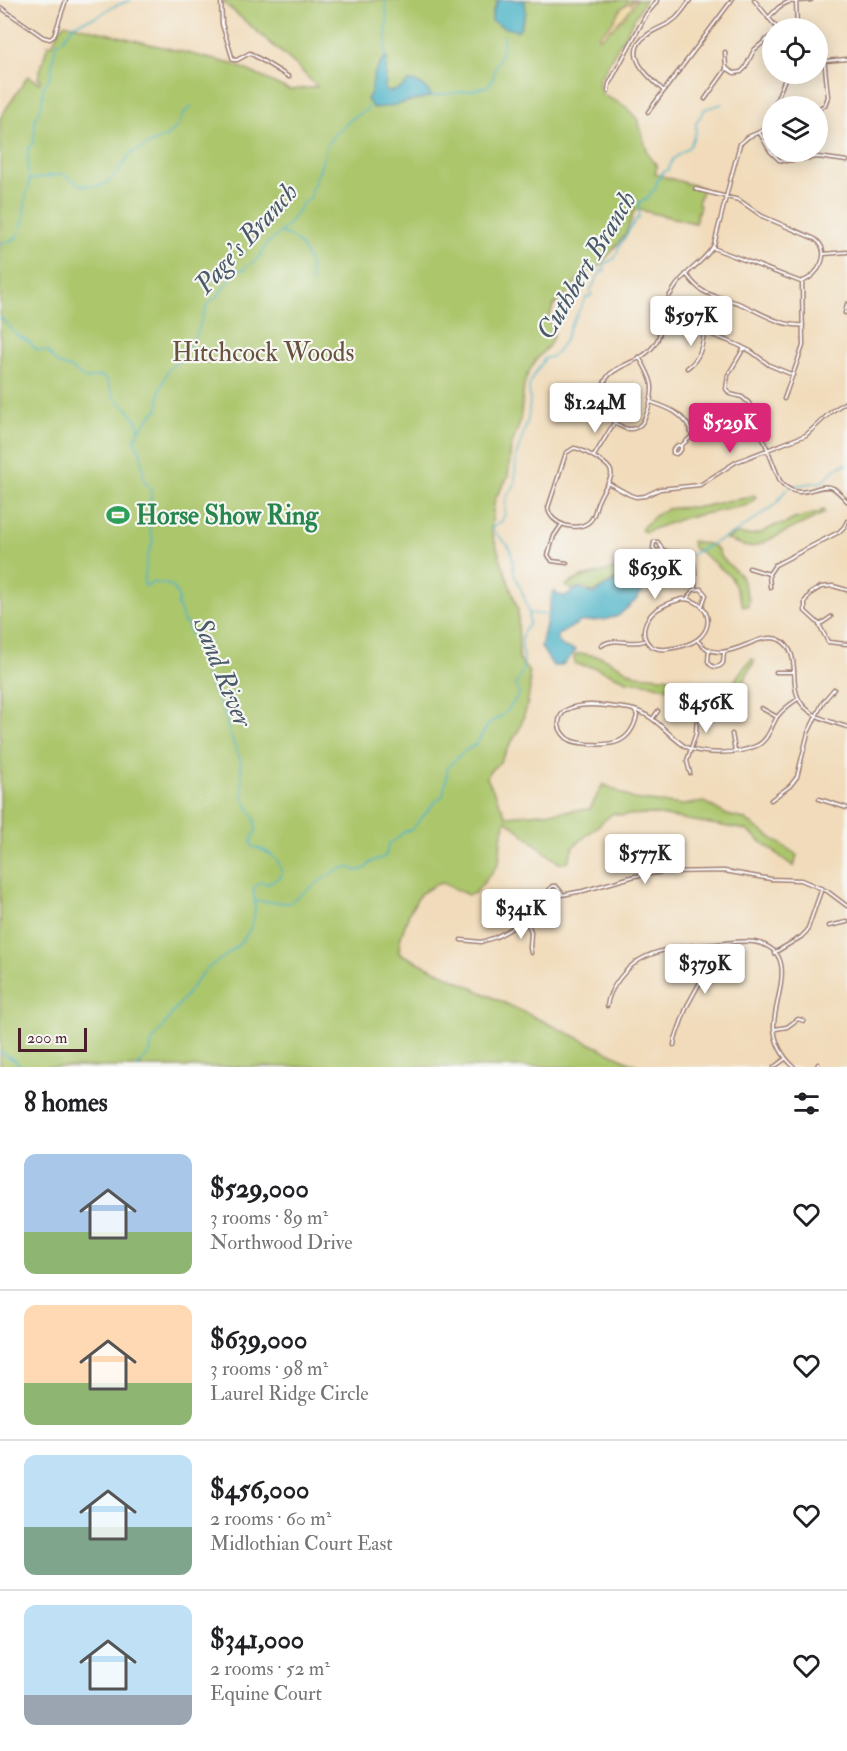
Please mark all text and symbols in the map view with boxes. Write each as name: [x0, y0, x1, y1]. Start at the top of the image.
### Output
map controls: [762, 18, 828, 162]
button: locate: [762, 18, 828, 84]
button: layers: [762, 96, 828, 162]
water label: Page's Branch: [187, 176, 305, 302]
water label: Cuthbert Branch: [529, 185, 644, 346]
pin: $597K: [649, 296, 733, 347]
text: $597K: [664, 303, 718, 328]
park label: Hitchcock Woods: [172, 337, 354, 369]
pin: $1.24M: [546, 383, 644, 434]
text: $1.24M: [564, 390, 626, 415]
pin: $529K: [688, 403, 772, 454]
text: $529K: [703, 410, 757, 435]
place label: Horse Show Ring: [136, 500, 319, 533]
sports icon: Horse Show Ring: [105, 502, 131, 528]
pin: $639K: [613, 549, 697, 600]
text: $639K: [628, 556, 682, 581]
water label: Sand River: [185, 612, 260, 734]
pin: $456K: [664, 683, 748, 734]
text: $456K: [679, 690, 733, 715]
pin: $577K: [603, 834, 687, 885]
text: $577K: [619, 841, 671, 866]
pin: $341K: [479, 889, 563, 940]
text: $341K: [496, 896, 546, 921]
pin: $379K: [663, 944, 747, 995]
text: $379K: [679, 951, 731, 976]
scale bar: [18, 1025, 87, 1052]
text: 200 m: [27, 1028, 67, 1048]
text: 8 homes: [24, 1087, 108, 1119]
icon: filters: [790, 1087, 823, 1120]
text: $529,000: [210, 1173, 309, 1205]
icon: home: [72, 1178, 144, 1250]
icon: heart: [790, 1198, 823, 1231]
text: 3 rooms · 89 m²: [210, 1205, 328, 1230]
text: Northwood Drive: [210, 1230, 353, 1255]
text: $639,000: [210, 1324, 307, 1356]
icon: home: [72, 1329, 144, 1401]
icon: heart: [790, 1349, 823, 1382]
text: 3 rooms · 98 m²: [210, 1356, 328, 1381]
text: Laurel Ridge Circle: [210, 1381, 369, 1406]
text: $456,000: [210, 1474, 309, 1506]
icon: home: [72, 1479, 144, 1551]
icon: heart: [790, 1499, 823, 1532]
text: 2 rooms · 60 m²: [210, 1506, 331, 1531]
text: Midlothian Court East: [210, 1531, 393, 1556]
text: $341,000: [210, 1624, 304, 1656]
icon: home: [72, 1629, 144, 1701]
icon: heart: [790, 1649, 823, 1682]
text: 2 rooms · 52 m²: [210, 1656, 330, 1681]
text: Equine Court: [210, 1681, 322, 1706]

